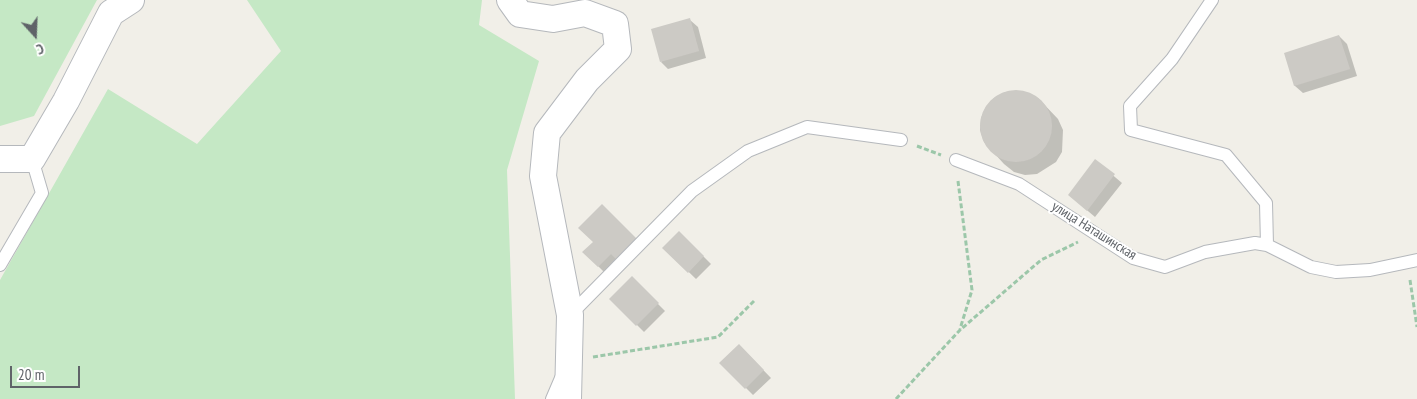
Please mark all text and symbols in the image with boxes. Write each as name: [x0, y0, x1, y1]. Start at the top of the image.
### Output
north arrow: [10, 10, 60, 60]
text: С: [34, 40, 46, 59]
street label: улица Наташинская: [1048, 198, 1140, 264]
scale bar: [12, 356, 82, 388]
text: 20 m: [18, 365, 44, 384]

